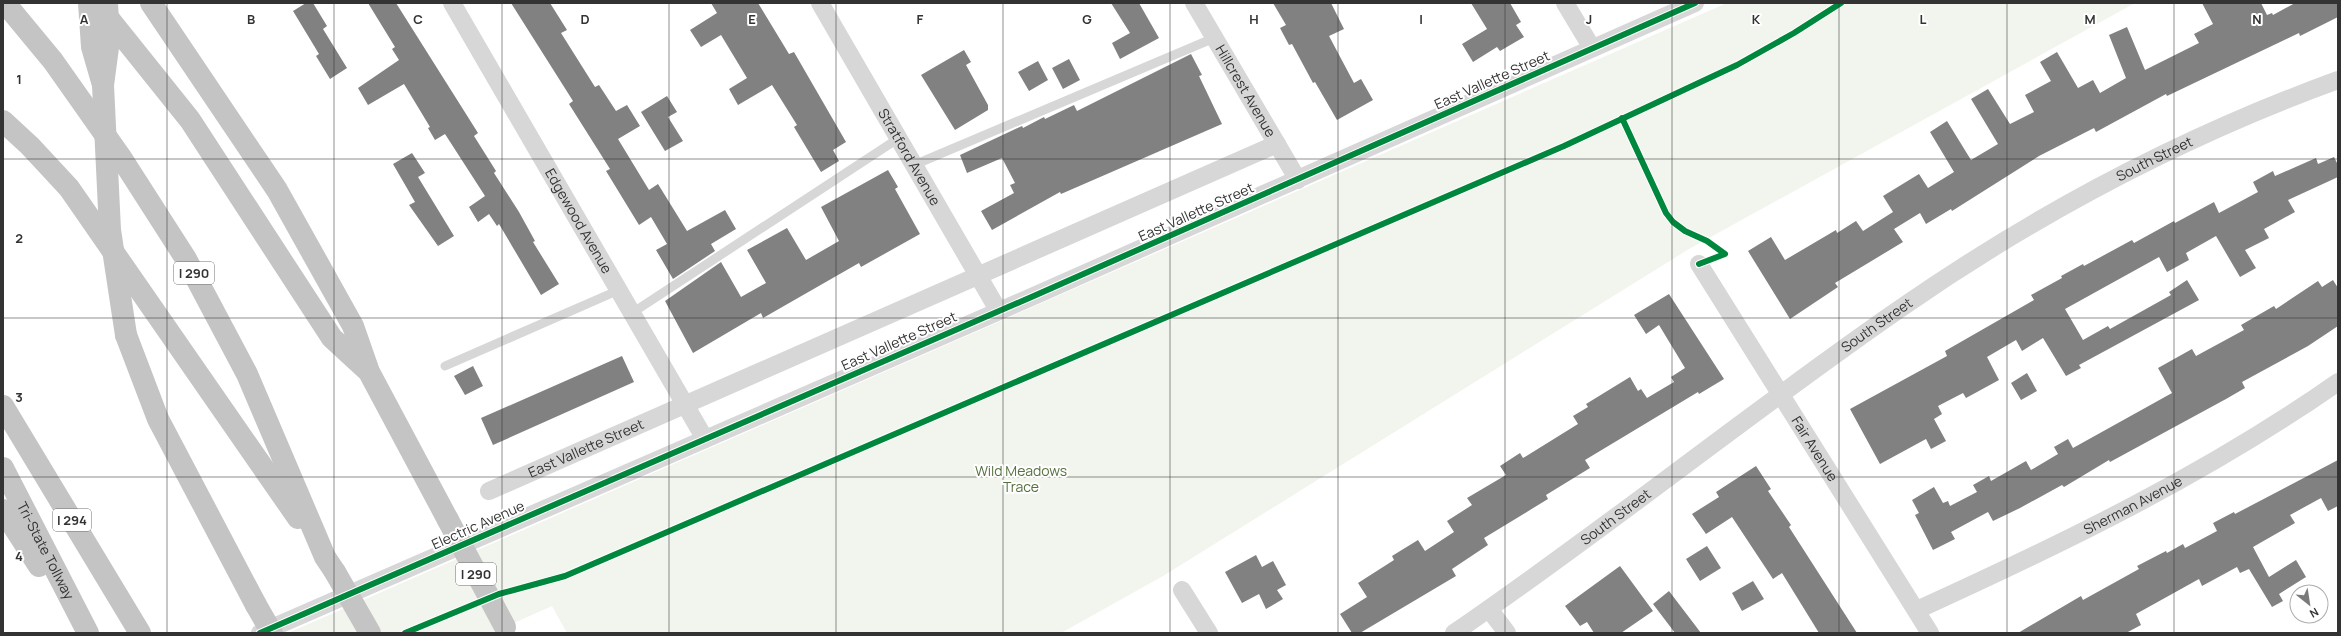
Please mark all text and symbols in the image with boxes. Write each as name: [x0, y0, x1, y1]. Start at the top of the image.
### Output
text: A: [80, 10, 89, 28]
text: B: [247, 10, 255, 28]
text: C: [413, 10, 423, 28]
text: D: [580, 10, 590, 28]
text: E: [748, 10, 756, 28]
text: F: [917, 10, 924, 28]
text: G: [1082, 10, 1092, 28]
text: H: [1249, 10, 1259, 28]
text: I: [1419, 10, 1423, 28]
text: J: [1586, 10, 1592, 28]
text: K: [1752, 10, 1761, 28]
text: L: [1920, 10, 1927, 28]
text: M: [2084, 10, 2096, 28]
text: N: [2252, 10, 2262, 28]
street label: Hillcrest Avenue: [1212, 41, 1281, 140]
street label: East Vallette Street: [1431, 45, 1553, 114]
text: 1: [16, 70, 22, 88]
street label: Stratford Avenue: [874, 105, 945, 209]
street label: South Street: [2113, 131, 2196, 185]
street label: Edgewood Avenue: [541, 165, 617, 277]
street label: East Vallette Street: [1135, 177, 1257, 246]
text: 2: [15, 229, 23, 247]
road number: I 290: [174, 262, 214, 284]
street label: South Street: [1837, 293, 1916, 356]
street label: East Vallette Street: [838, 306, 960, 375]
text: 3: [15, 388, 23, 406]
street label: Fair Avenue: [1787, 412, 1843, 485]
street label: East Vallette Street: [525, 414, 647, 482]
park label: Wild Meadows Trace: [975, 461, 1067, 496]
street label: Sherman Avenue: [2080, 471, 2185, 539]
street label: South Street: [1576, 484, 1655, 549]
street label: Electric Avenue: [428, 496, 527, 553]
street label: Tri-State Tollway: [13, 498, 79, 603]
road number: I 294: [53, 509, 91, 531]
text: 4: [15, 547, 23, 565]
road number: I 290: [456, 563, 496, 585]
north arrow: [2289, 584, 2329, 624]
text: N: [2307, 605, 2321, 622]

